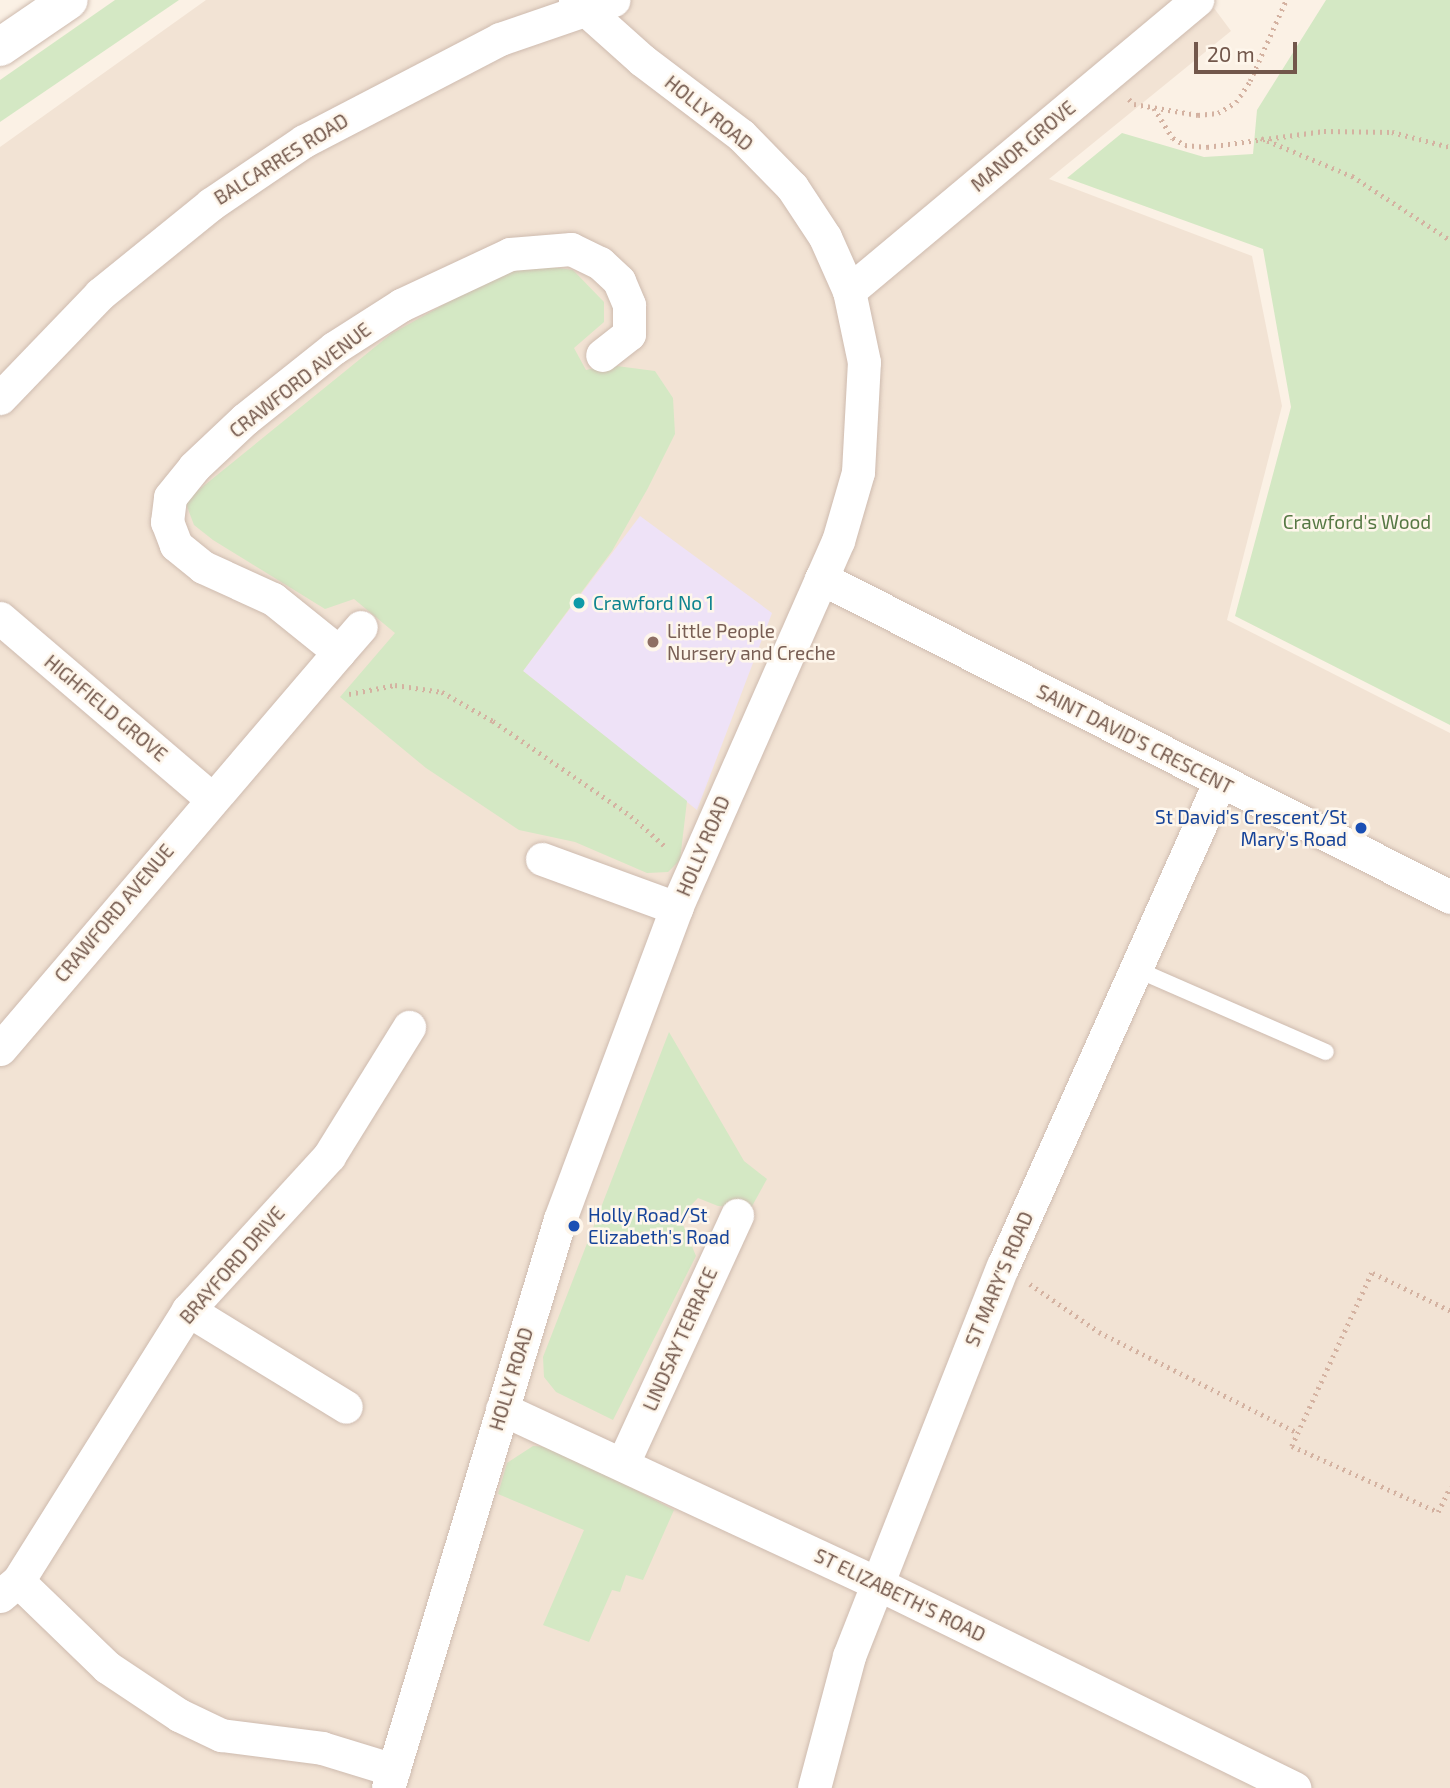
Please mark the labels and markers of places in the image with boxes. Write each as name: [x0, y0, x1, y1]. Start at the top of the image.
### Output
place label: Crawford No 1: [593, 592, 714, 614]
marker: Crawford No 1: [571, 595, 587, 611]
place label: Little People Nursery and Creche: [667, 620, 836, 664]
marker: Little People Nursery and Creche: [645, 634, 661, 650]
place label: St David's Crescent/St Mary's Road: [1155, 806, 1347, 850]
marker: St David's Crescent/St Mary's Road: [1353, 820, 1369, 836]
place label: Holly Road/St Elizabeth's Road: [588, 1204, 730, 1248]
marker: Holly Road/St Elizabeth's Road: [566, 1218, 582, 1234]

